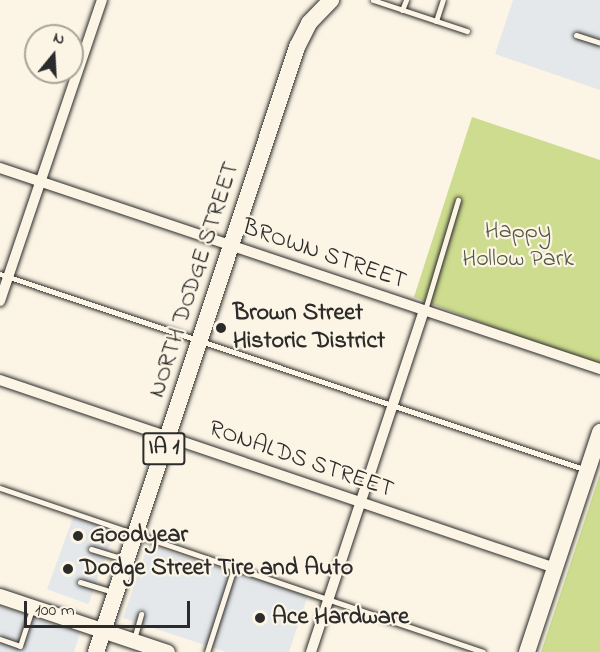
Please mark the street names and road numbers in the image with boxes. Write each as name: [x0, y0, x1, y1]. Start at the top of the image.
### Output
street label: NORTH DODGE STREET: [143, 159, 247, 401]
street label: BROWN STREET: [238, 213, 410, 297]
street label: RONALDS STREET: [205, 415, 397, 505]
road number: IA 1: [142, 430, 186, 468]

